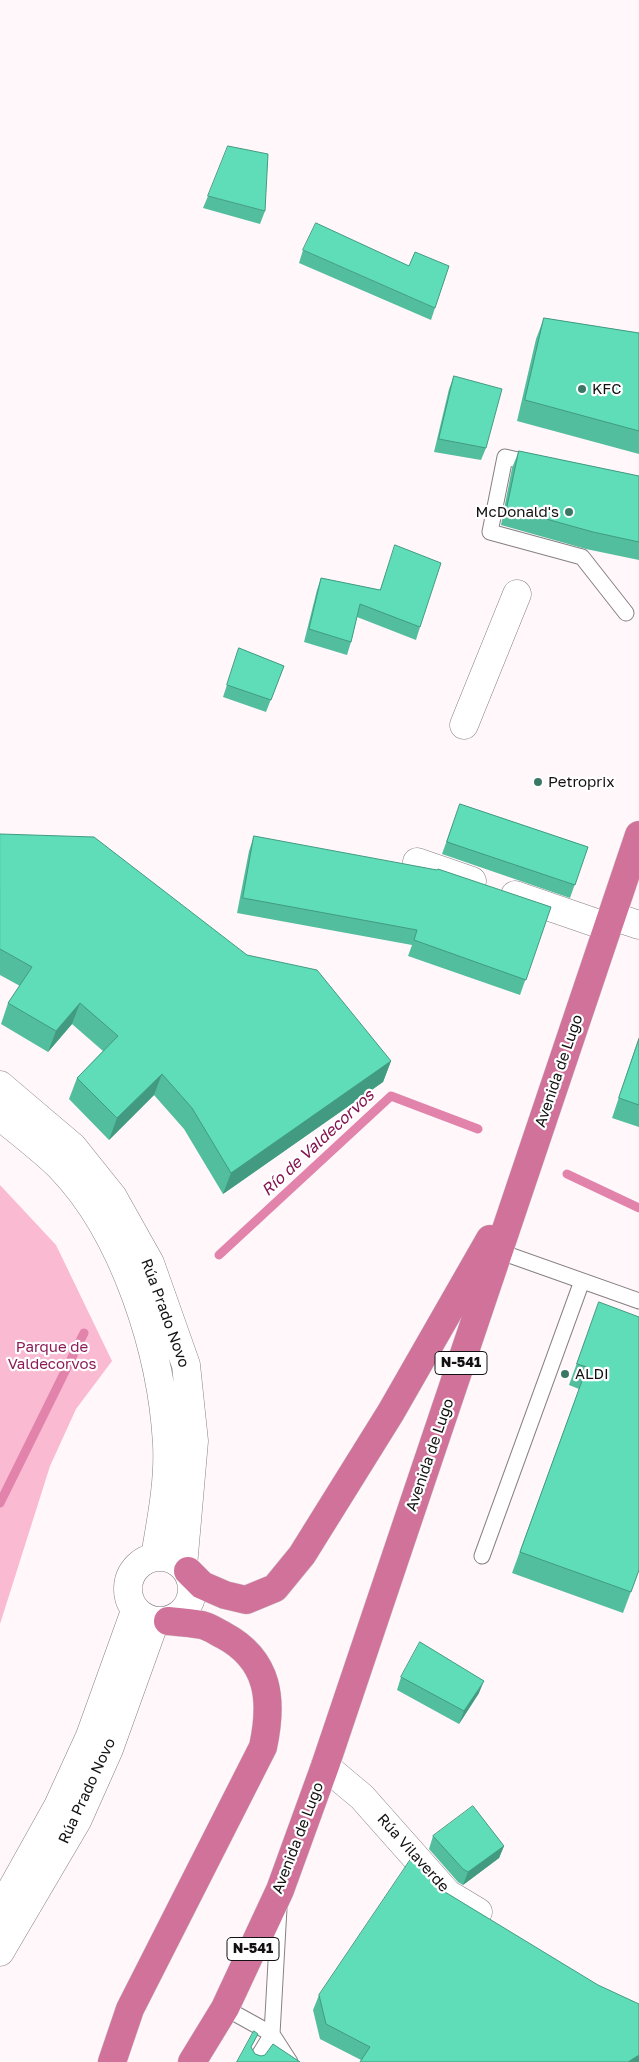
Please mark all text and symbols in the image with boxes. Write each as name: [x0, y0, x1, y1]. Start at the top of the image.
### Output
place label: KFC: [592, 380, 621, 398]
marker: KFC: [576, 383, 588, 395]
place label: McDonald's: [476, 503, 559, 521]
marker: McDonald's: [563, 506, 575, 518]
place label: Petroprix: [548, 773, 614, 791]
marker: Petroprix: [532, 776, 544, 788]
street label: Avenida de Lugo: [531, 1012, 587, 1130]
water label: Río de Valdecorvos: [258, 1086, 378, 1200]
street label: Rúa Prado Novo: [137, 1256, 193, 1370]
park label: Parque de Valdecorvos: [8, 1338, 96, 1373]
road number: N-541: [435, 1352, 487, 1375]
place label: ALDI: [575, 1365, 609, 1383]
marker: ALDI: [559, 1368, 571, 1380]
street label: Avenida de Lugo: [402, 1396, 458, 1514]
street label: Rúa Prado Novo: [55, 1735, 119, 1847]
street label: Avenida de Lugo: [268, 1780, 328, 1896]
street label: Rúa Vilaverde: [373, 1810, 453, 1896]
road number: N-541: [227, 1938, 279, 1960]

